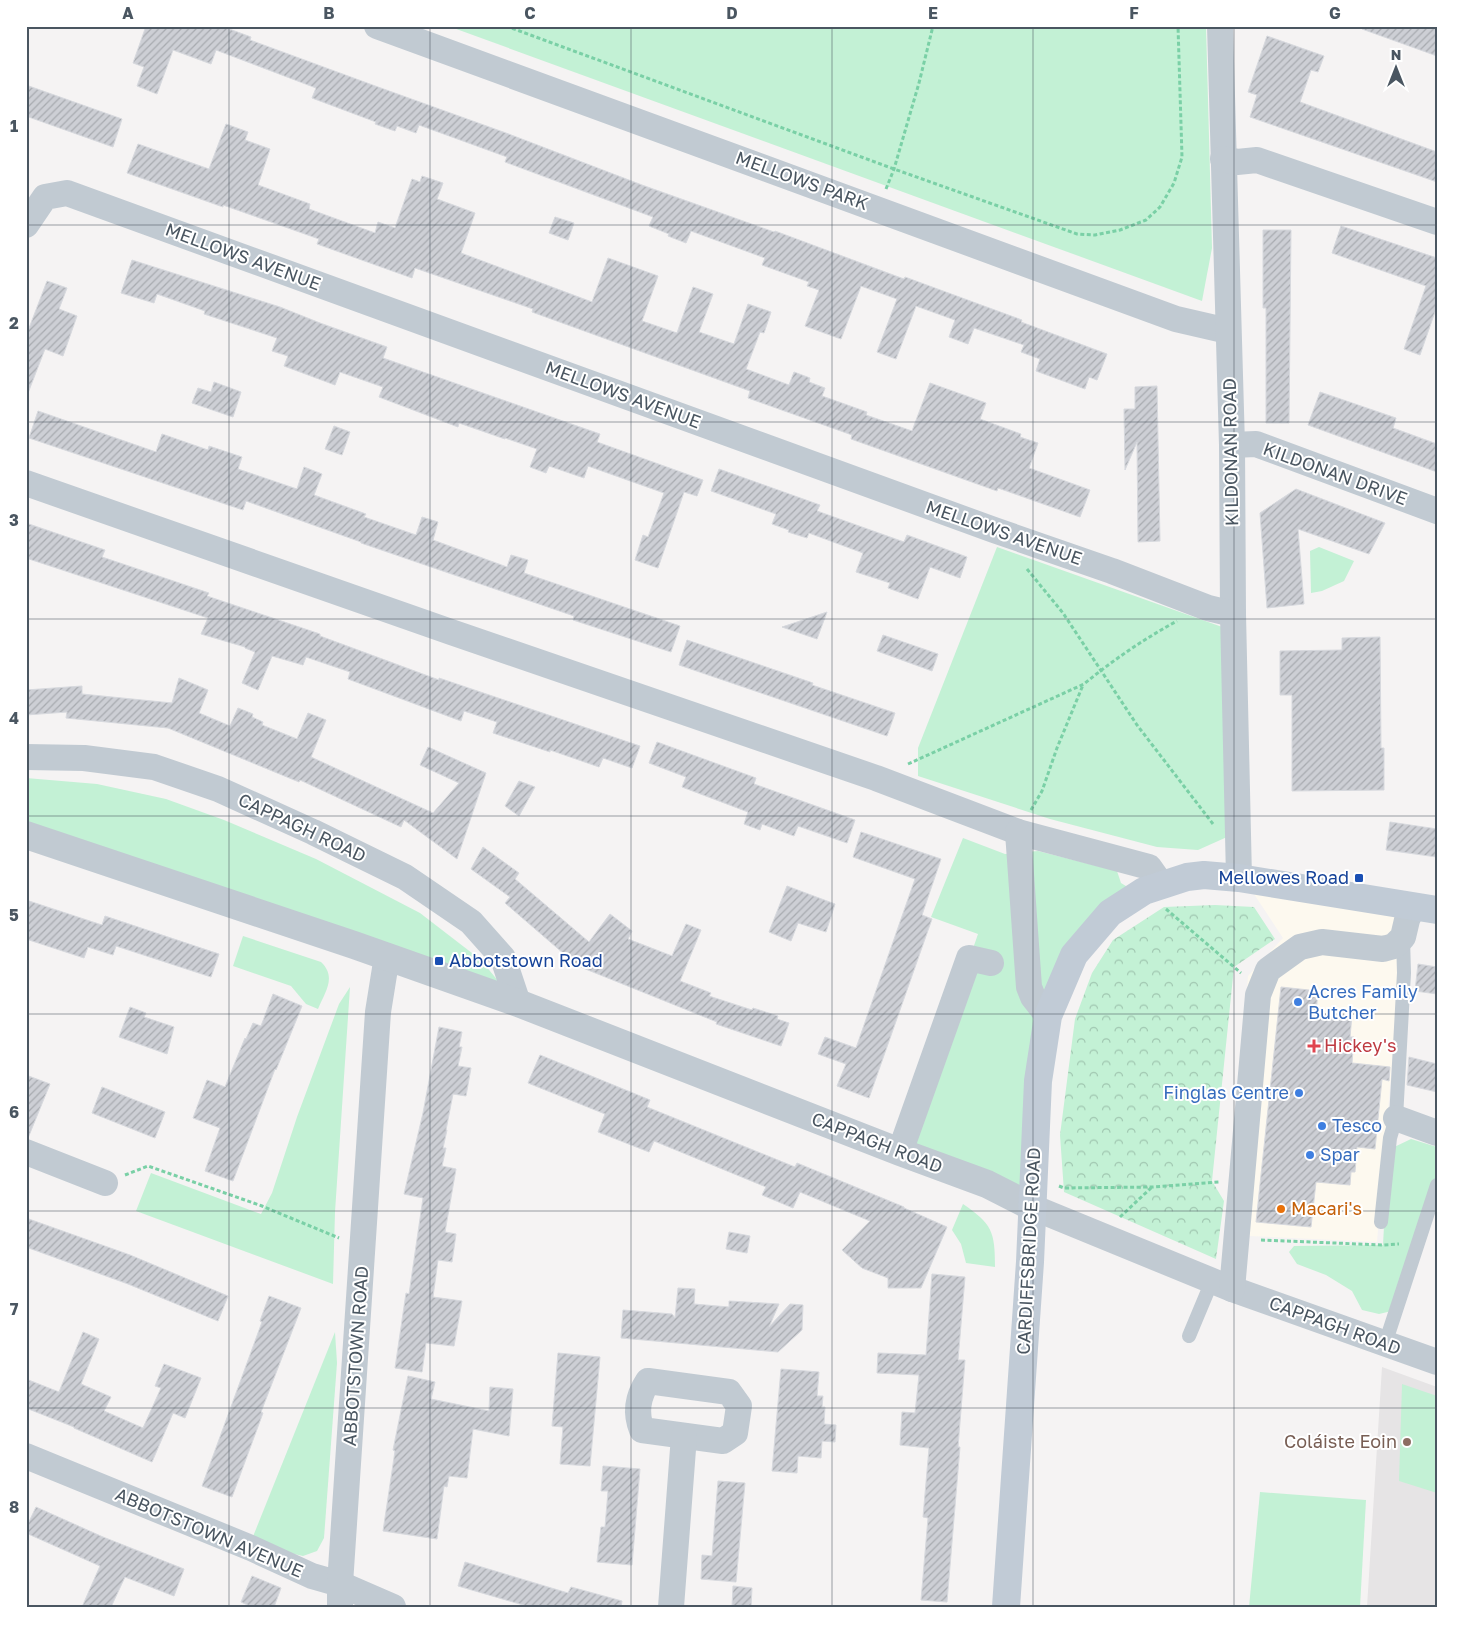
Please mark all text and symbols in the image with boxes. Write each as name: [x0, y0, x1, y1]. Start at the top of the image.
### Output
text: A: [122, 3, 134, 23]
text: B: [323, 3, 335, 23]
text: C: [524, 3, 536, 23]
text: D: [726, 3, 738, 23]
text: E: [928, 3, 938, 23]
text: F: [1129, 3, 1139, 23]
text: G: [1329, 3, 1341, 23]
north arrow: [1370, 42, 1420, 92]
text: N: [1391, 46, 1401, 63]
text: 1: [10, 116, 18, 136]
street label: MELLOWS PARK: [733, 146, 872, 214]
street label: MELLOWS AVENUE: [163, 218, 324, 294]
text: 2: [9, 313, 19, 333]
street label: MELLOWS AVENUE: [543, 356, 704, 432]
street label: KILDONAN ROAD: [1218, 378, 1242, 526]
street label: KILDONAN DRIVE: [1260, 437, 1410, 509]
street label: MELLOWS AVENUE: [923, 495, 1085, 569]
text: 3: [9, 510, 19, 530]
text: 4: [9, 708, 19, 728]
street label: CAPPAGH ROAD: [235, 788, 370, 866]
place label: Mellowes Road: [1218, 866, 1349, 888]
marker: Mellowes Road: [1353, 872, 1365, 884]
text: 5: [9, 905, 19, 925]
place label: Abbotstown Road: [449, 949, 603, 971]
marker: Abbotstown Road: [433, 955, 445, 967]
place label: Acres Family Butcher: [1308, 980, 1418, 1023]
marker: Acres Family Butcher: [1292, 996, 1304, 1008]
place label: Hickey's: [1324, 1034, 1397, 1056]
marker: Hickey's: [1308, 1040, 1320, 1052]
place label: Finglas Centre: [1163, 1081, 1289, 1103]
marker: Finglas Centre: [1293, 1087, 1305, 1099]
text: 6: [9, 1102, 19, 1122]
street label: CAPPAGH ROAD: [809, 1107, 946, 1177]
place label: Tesco: [1332, 1114, 1382, 1136]
marker: Tesco: [1316, 1120, 1328, 1132]
place label: Spar: [1320, 1143, 1360, 1165]
street label: CARDIFFSBRIDGE ROAD: [1012, 1147, 1044, 1355]
marker: Spar: [1304, 1149, 1316, 1161]
place label: Macari's: [1291, 1197, 1362, 1219]
marker: Macari's: [1275, 1203, 1287, 1215]
street label: ABBOTSTOWN ROAD: [338, 1265, 372, 1447]
street label: CAPPAGH ROAD: [1266, 1291, 1404, 1359]
text: 7: [10, 1299, 19, 1319]
place label: Coláiste Eoin: [1284, 1430, 1397, 1452]
marker: Coláiste Eoin: [1401, 1436, 1413, 1448]
street label: ABBOTSTOWN AVENUE: [112, 1482, 307, 1582]
text: 8: [9, 1497, 19, 1517]

